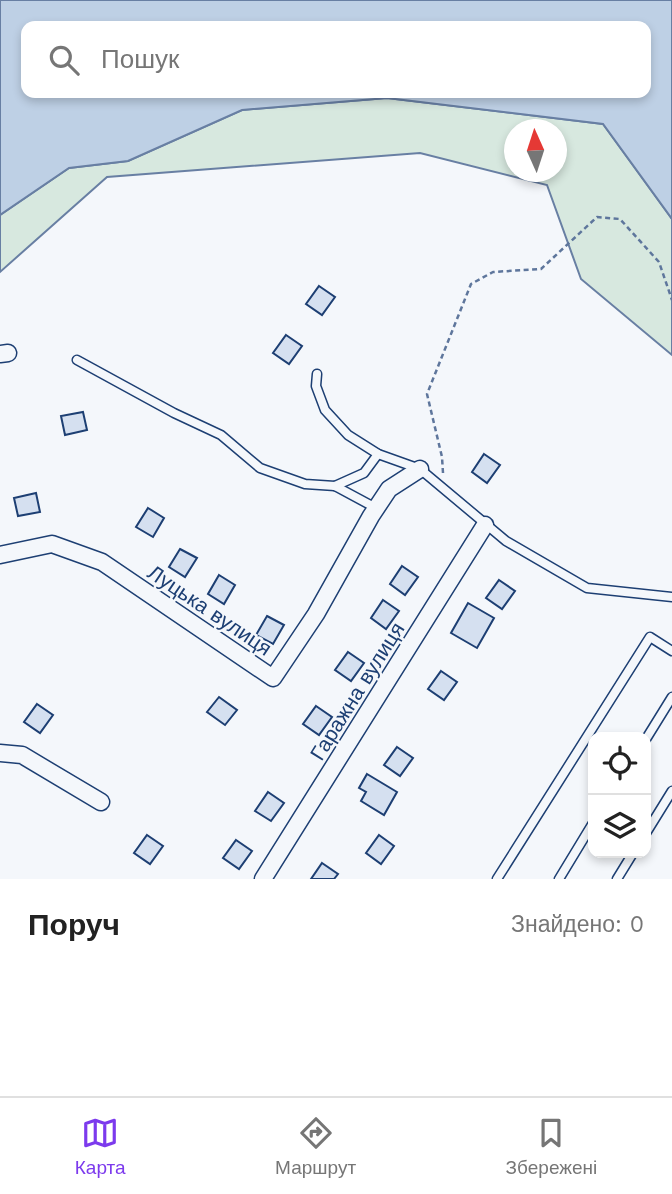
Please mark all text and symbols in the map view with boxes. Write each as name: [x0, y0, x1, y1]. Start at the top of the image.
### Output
search box: [21, 21, 651, 98]
icon: search: [45, 41, 83, 79]
text: Пошук: [101, 44, 179, 74]
north arrow: [504, 119, 567, 182]
street label: Луцька вулиця: [143, 559, 277, 661]
street label: Гаражна вулиця: [305, 617, 409, 765]
map controls: [588, 732, 651, 858]
button: locate: [588, 732, 651, 795]
button: layers: [588, 795, 651, 858]
text: Поруч: [28, 907, 120, 942]
text: Знайдено: 0: [511, 911, 644, 938]
tab: Карта: [75, 1114, 126, 1179]
tab: Маршрут: [275, 1114, 356, 1179]
tab: Збережені: [506, 1114, 597, 1179]

